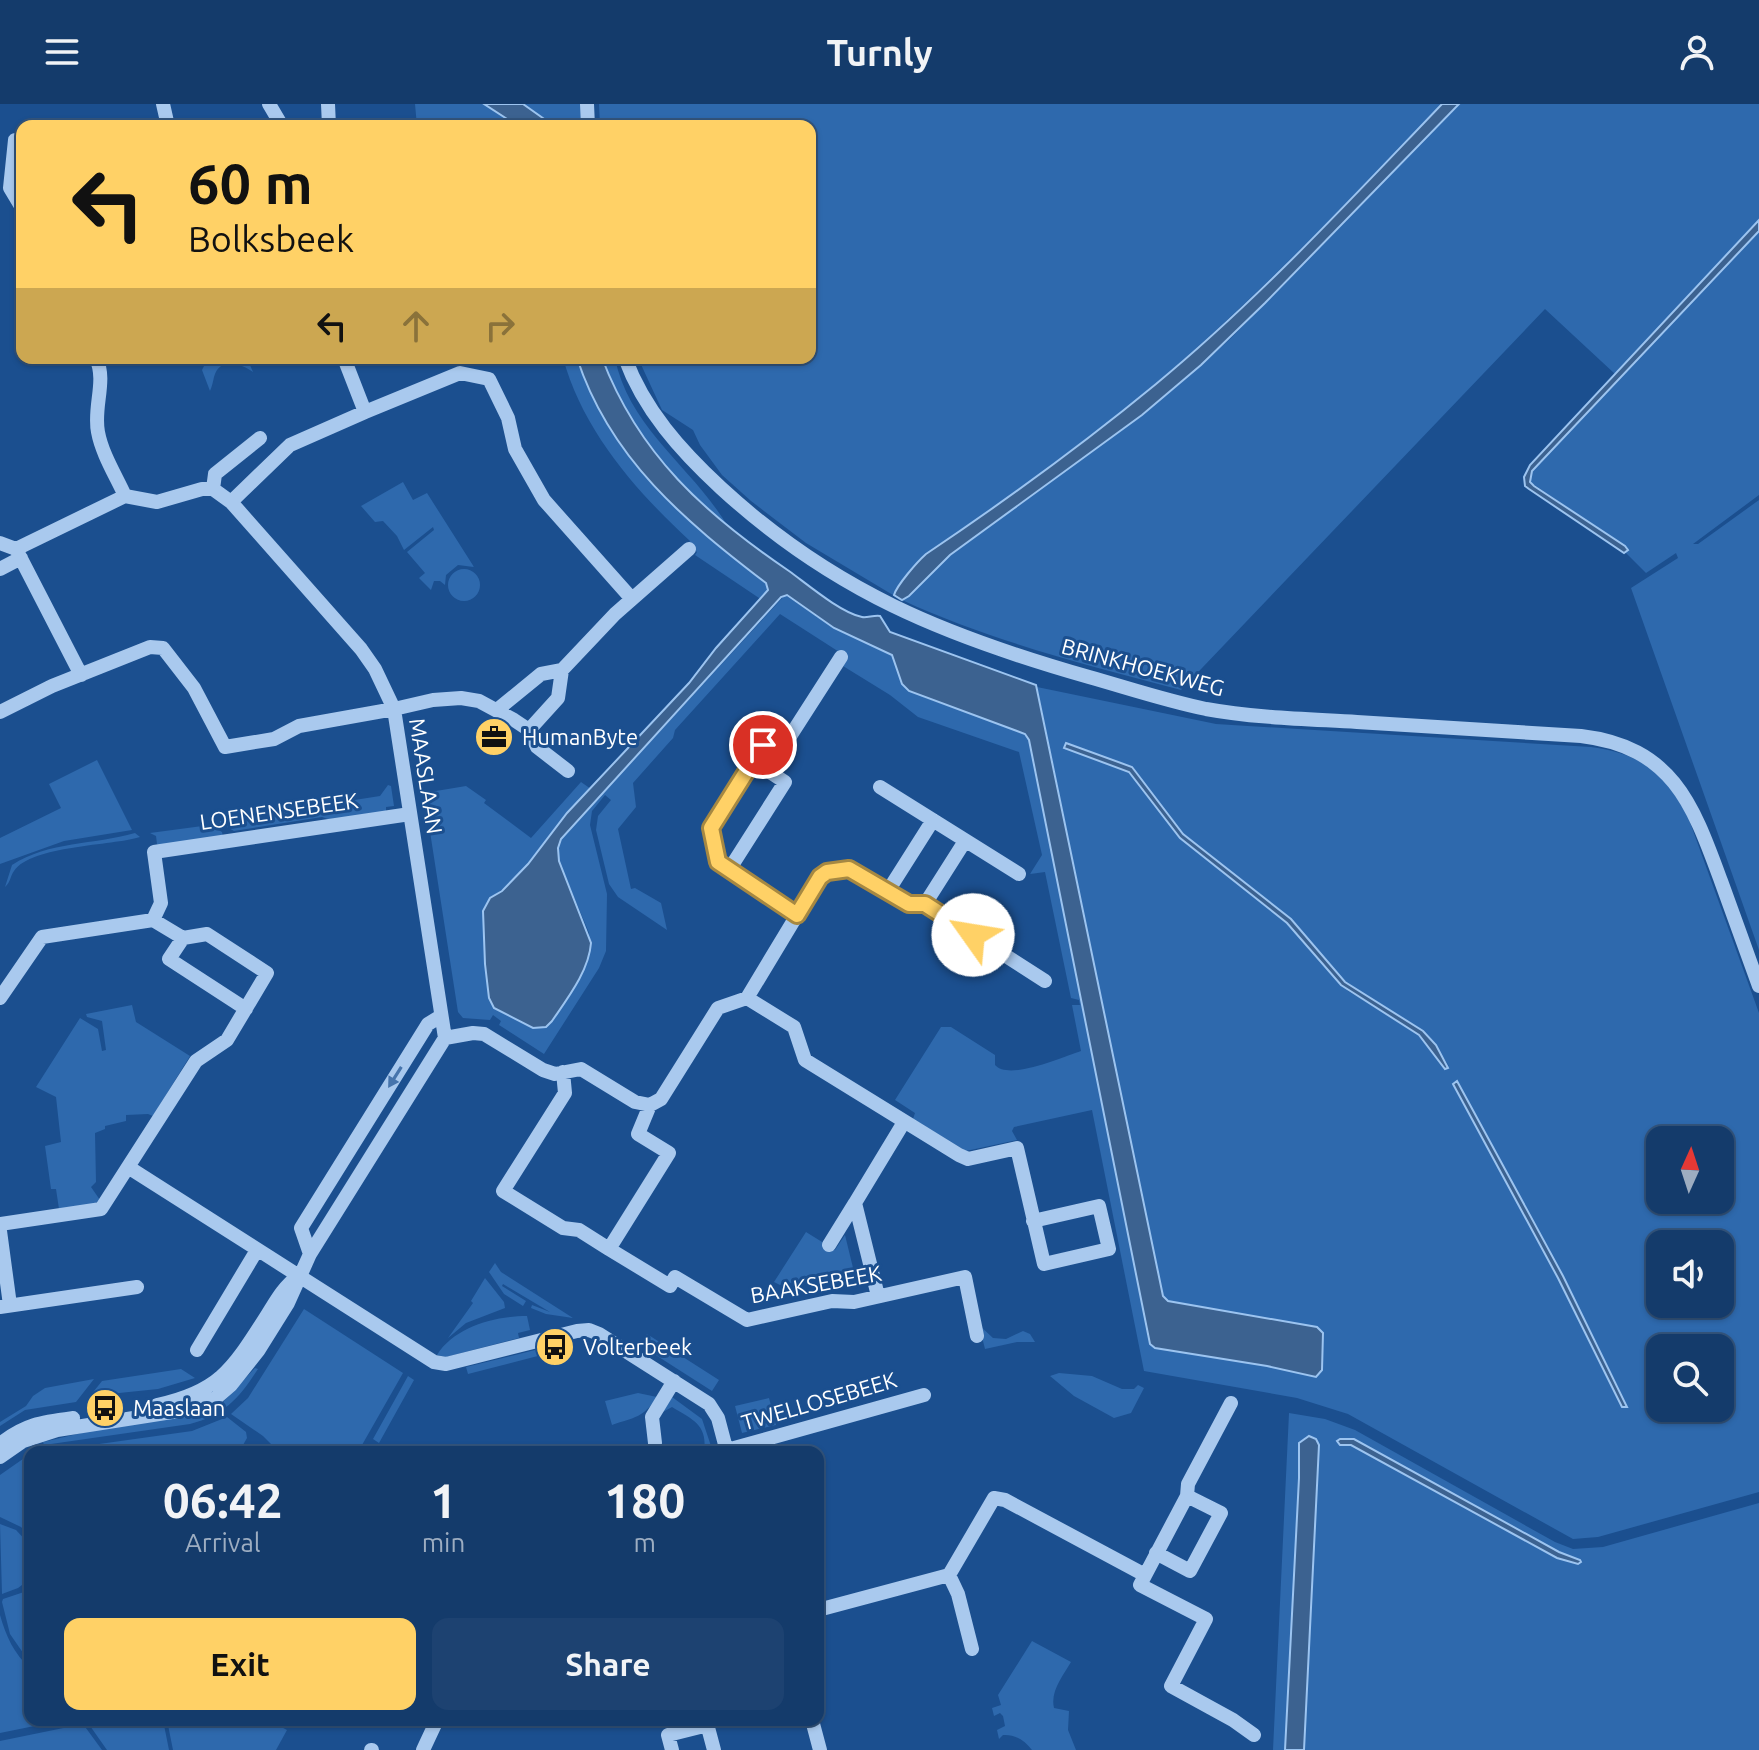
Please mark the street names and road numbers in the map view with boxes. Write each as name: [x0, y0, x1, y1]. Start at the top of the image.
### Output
street label: BRINKHOEKWEG: [1059, 633, 1227, 700]
street label: MAASLAAN: [405, 716, 448, 836]
street label: LOENENSEBEEK: [198, 787, 360, 834]
street label: BAAKSEBEEK: [748, 1260, 884, 1307]
street label: TWELLOSEBEEK: [739, 1366, 900, 1435]

